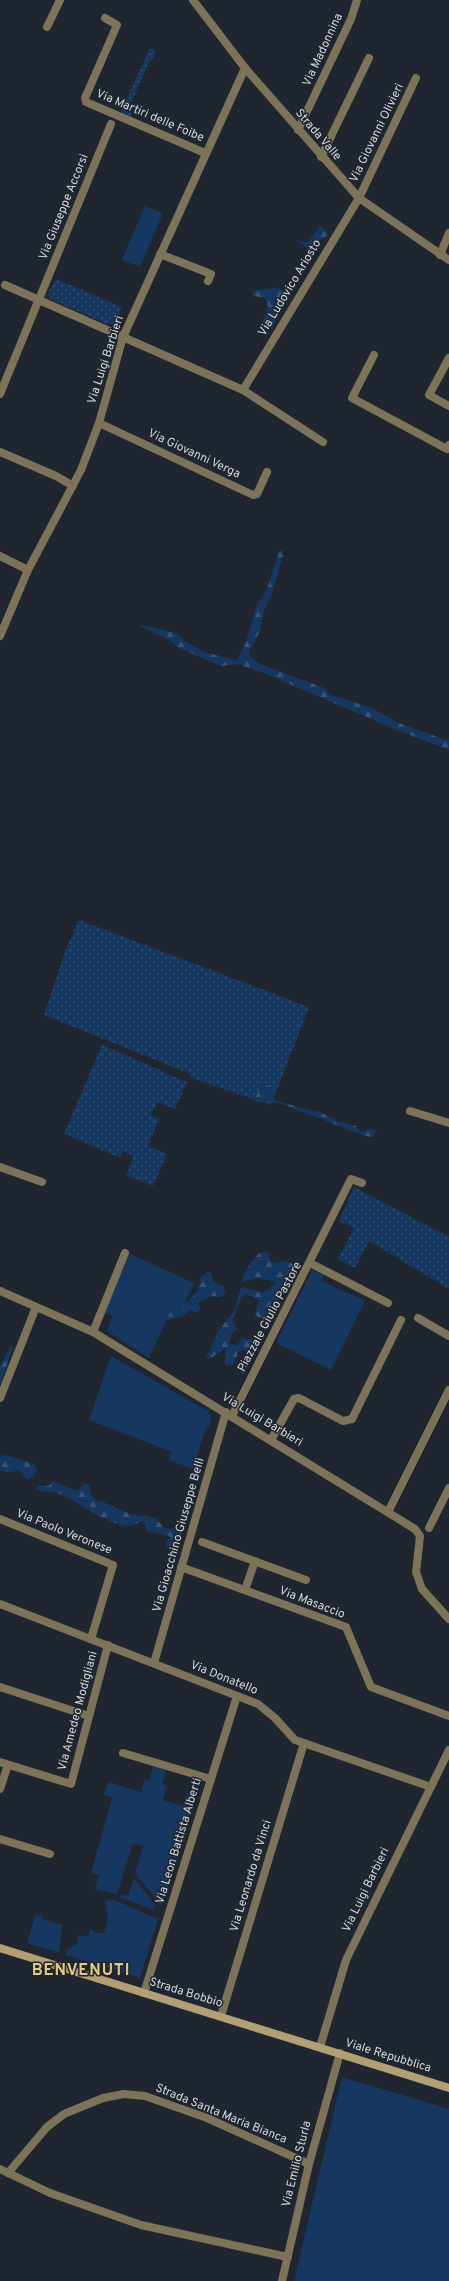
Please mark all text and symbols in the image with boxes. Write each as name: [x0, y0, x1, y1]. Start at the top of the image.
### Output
street label: Via Madonnina: [299, 11, 347, 89]
street label: Via Giovanni Olivieri: [346, 81, 408, 185]
street label: Via Martiri delle Foibe: [93, 86, 207, 146]
street label: Strada Valle: [291, 106, 345, 164]
street label: Via Giuseppe Accorsi: [35, 152, 93, 262]
street label: Via Ludovico Ariosto: [255, 236, 325, 339]
street label: Via Luigi Barbieri: [84, 314, 128, 406]
street label: Via Giovanni Verga: [145, 426, 243, 482]
street label: Piazzale Giulio Pastore: [234, 1259, 306, 1375]
street label: Via Luigi Barbieri: [218, 1389, 306, 1451]
street label: Via Gioacchino Giuseppe Belli: [149, 1456, 209, 1614]
street label: Via Paolo Veronese: [14, 1505, 114, 1559]
street label: Via Masaccio: [277, 1583, 348, 1623]
street label: Via Amedeo Modigliani: [54, 1649, 102, 1773]
street label: Via Donatello: [188, 1657, 260, 1699]
street label: Via Leon Battista Alberti: [152, 1776, 206, 1906]
street label: Via Leonardo da Vinci: [226, 1818, 276, 1934]
street label: Via Luigi Barbieri: [339, 1845, 393, 1935]
district label: BENVENUTI: [32, 1961, 130, 1981]
street label: Strada Bobbio: [147, 1974, 225, 2012]
street label: Viale Repubblica: [343, 2035, 433, 2077]
street label: Strada Santa Maria Bianca: [153, 2080, 289, 2148]
street label: Via Emilio Sturla: [279, 2119, 315, 2209]

